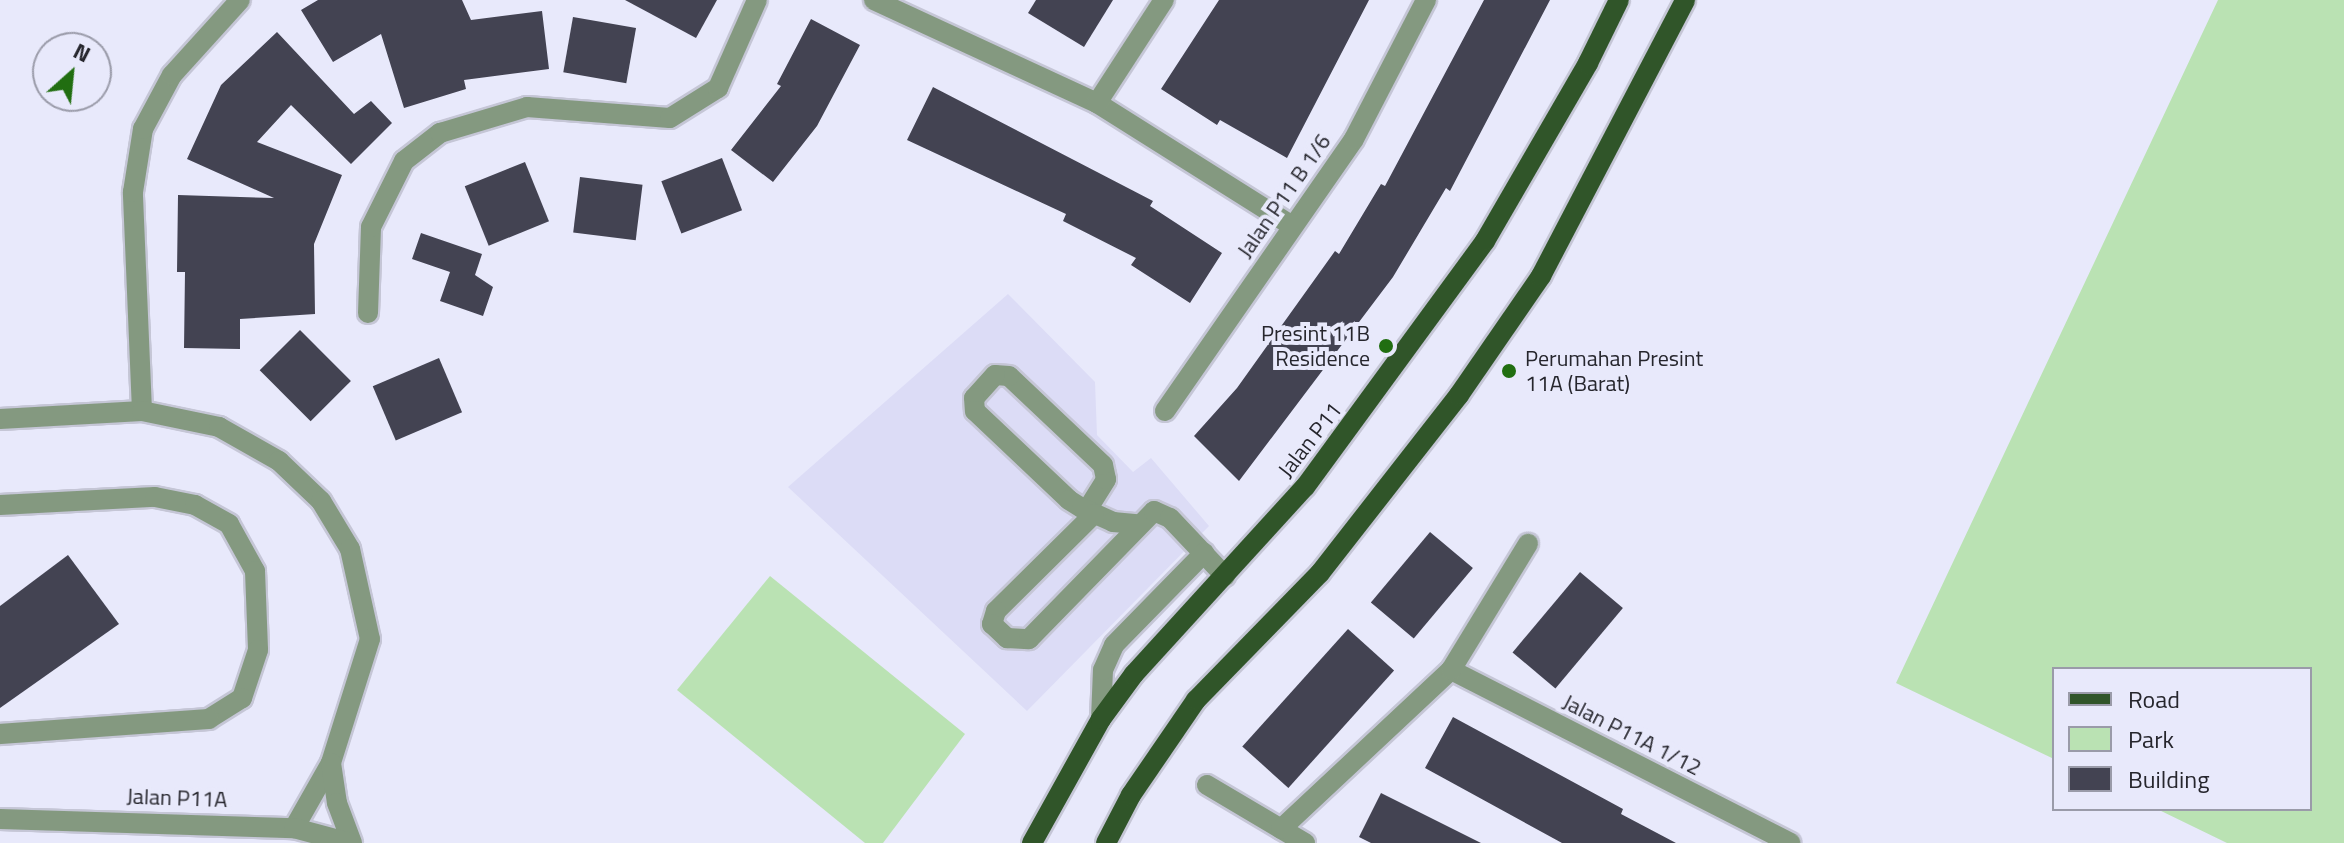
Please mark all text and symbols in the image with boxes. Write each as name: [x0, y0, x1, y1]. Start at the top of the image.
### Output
north arrow: [32, 32, 112, 112]
text: N: [67, 34, 96, 71]
street label: Jalan P11 B 1/6: [1232, 129, 1336, 263]
place label: Presint 11B Residence: [1261, 320, 1370, 372]
marker: Presint 11B Residence: [1377, 337, 1395, 355]
place label: Perumahan Presint 11A (Barat): [1525, 345, 1703, 396]
marker: Perumahan Presint 11A (Barat): [1500, 362, 1518, 380]
street label: Jalan P11: [1273, 397, 1347, 483]
legend: [2052, 667, 2312, 811]
text: Road: [2128, 681, 2180, 717]
street label: Jalan P11A 1/12: [1558, 689, 1706, 781]
text: Park: [2128, 721, 2174, 757]
text: Building: [2128, 761, 2210, 797]
street label: Jalan P11A: [126, 783, 228, 813]

